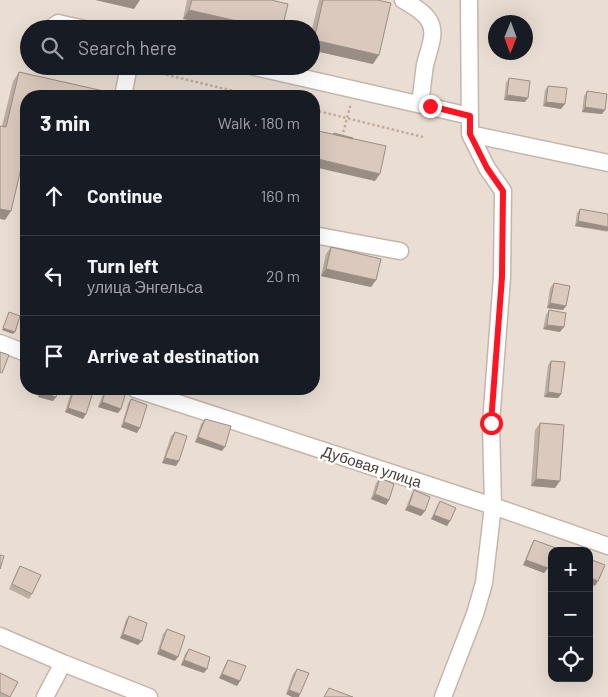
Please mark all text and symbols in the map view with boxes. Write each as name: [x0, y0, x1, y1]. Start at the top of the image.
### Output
north arrow: [488, 15, 533, 60]
search box: [20, 20, 320, 75]
icon: search: [38, 34, 66, 62]
text: Search here: [78, 36, 177, 59]
route end: [419, 95, 442, 118]
text: 3 min: [40, 110, 90, 135]
text: Walk · 180 m: [218, 113, 300, 132]
icon: ahead: [40, 182, 68, 210]
text: Continue: [87, 184, 163, 207]
text: 160 m: [261, 186, 300, 205]
text: Turn left: [87, 254, 158, 277]
icon: left: [40, 262, 68, 290]
text: 20 m: [266, 266, 300, 285]
text: улица Энгельса: [87, 277, 203, 296]
icon: arrive: [40, 342, 68, 370]
text: Arrive at destination: [87, 344, 259, 367]
route start: [480, 412, 503, 435]
street label: Дубовая улица: [320, 441, 425, 491]
map controls: [548, 547, 593, 682]
button: +: [548, 547, 593, 592]
button: −: [548, 592, 593, 637]
button: locate: [548, 637, 593, 682]

